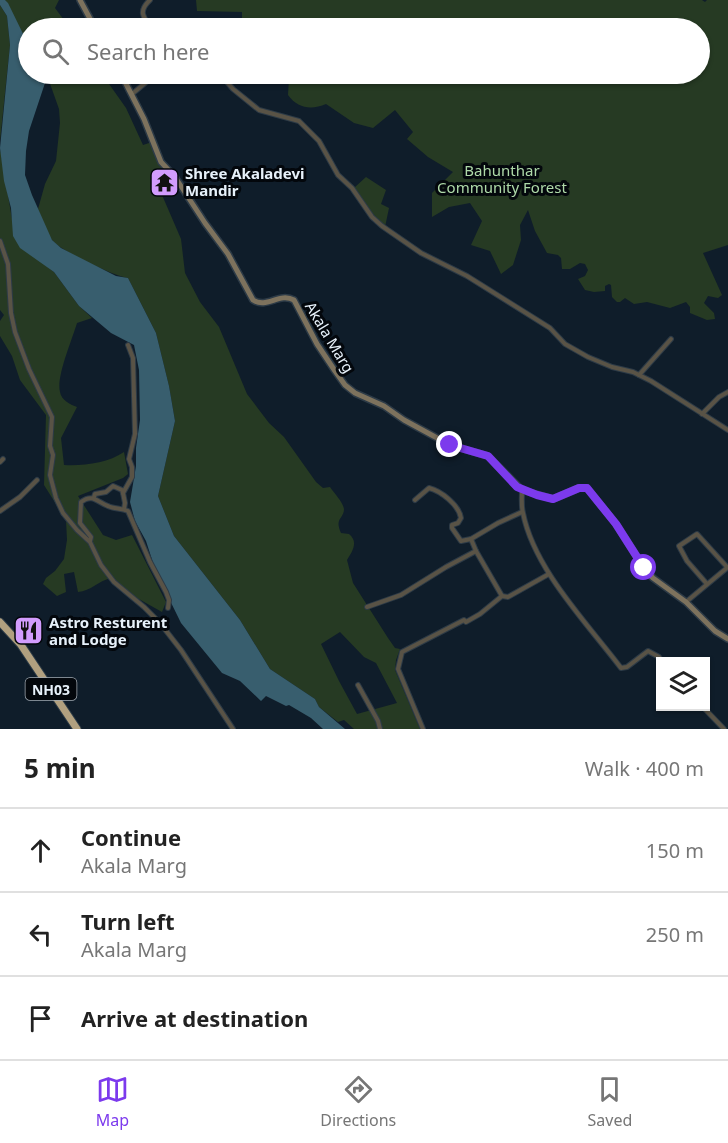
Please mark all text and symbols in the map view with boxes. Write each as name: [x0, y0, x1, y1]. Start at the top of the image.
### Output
search box: [18, 18, 710, 84]
icon: search: [39, 35, 72, 68]
text: Search here: [87, 36, 209, 66]
park label: Bahunthar Community Forest: [437, 160, 567, 197]
place label: Shree Akaladevi Mandir: [185, 163, 305, 200]
temple icon: Shree Akaladevi Mandir: [148, 166, 180, 198]
street label: Akala Marg: [301, 298, 359, 376]
route end: [436, 431, 462, 457]
route start: [630, 554, 656, 580]
place label: Astro Resturent and Lodge: [49, 612, 168, 649]
restaurant icon: Astro Resturent and Lodge: [12, 615, 44, 647]
map controls: [656, 657, 710, 711]
button: layers: [656, 657, 710, 711]
road number: NH03: [26, 678, 76, 700]
text: 5 min: [24, 750, 96, 786]
text: Walk · 400 m: [585, 755, 704, 782]
text: Continue: [81, 822, 181, 852]
icon: ahead: [24, 834, 57, 867]
text: 150 m: [646, 837, 704, 864]
text: Akala Marg: [81, 852, 187, 879]
text: Turn left: [81, 906, 175, 936]
icon: left: [24, 918, 57, 951]
text: 250 m: [646, 921, 704, 948]
text: Akala Marg: [81, 936, 187, 963]
icon: arrive: [24, 1002, 57, 1035]
text: Arrive at destination: [81, 1003, 308, 1033]
tab: Map: [96, 1073, 129, 1131]
tab: Directions: [320, 1073, 396, 1131]
tab: Saved: [588, 1073, 632, 1131]

